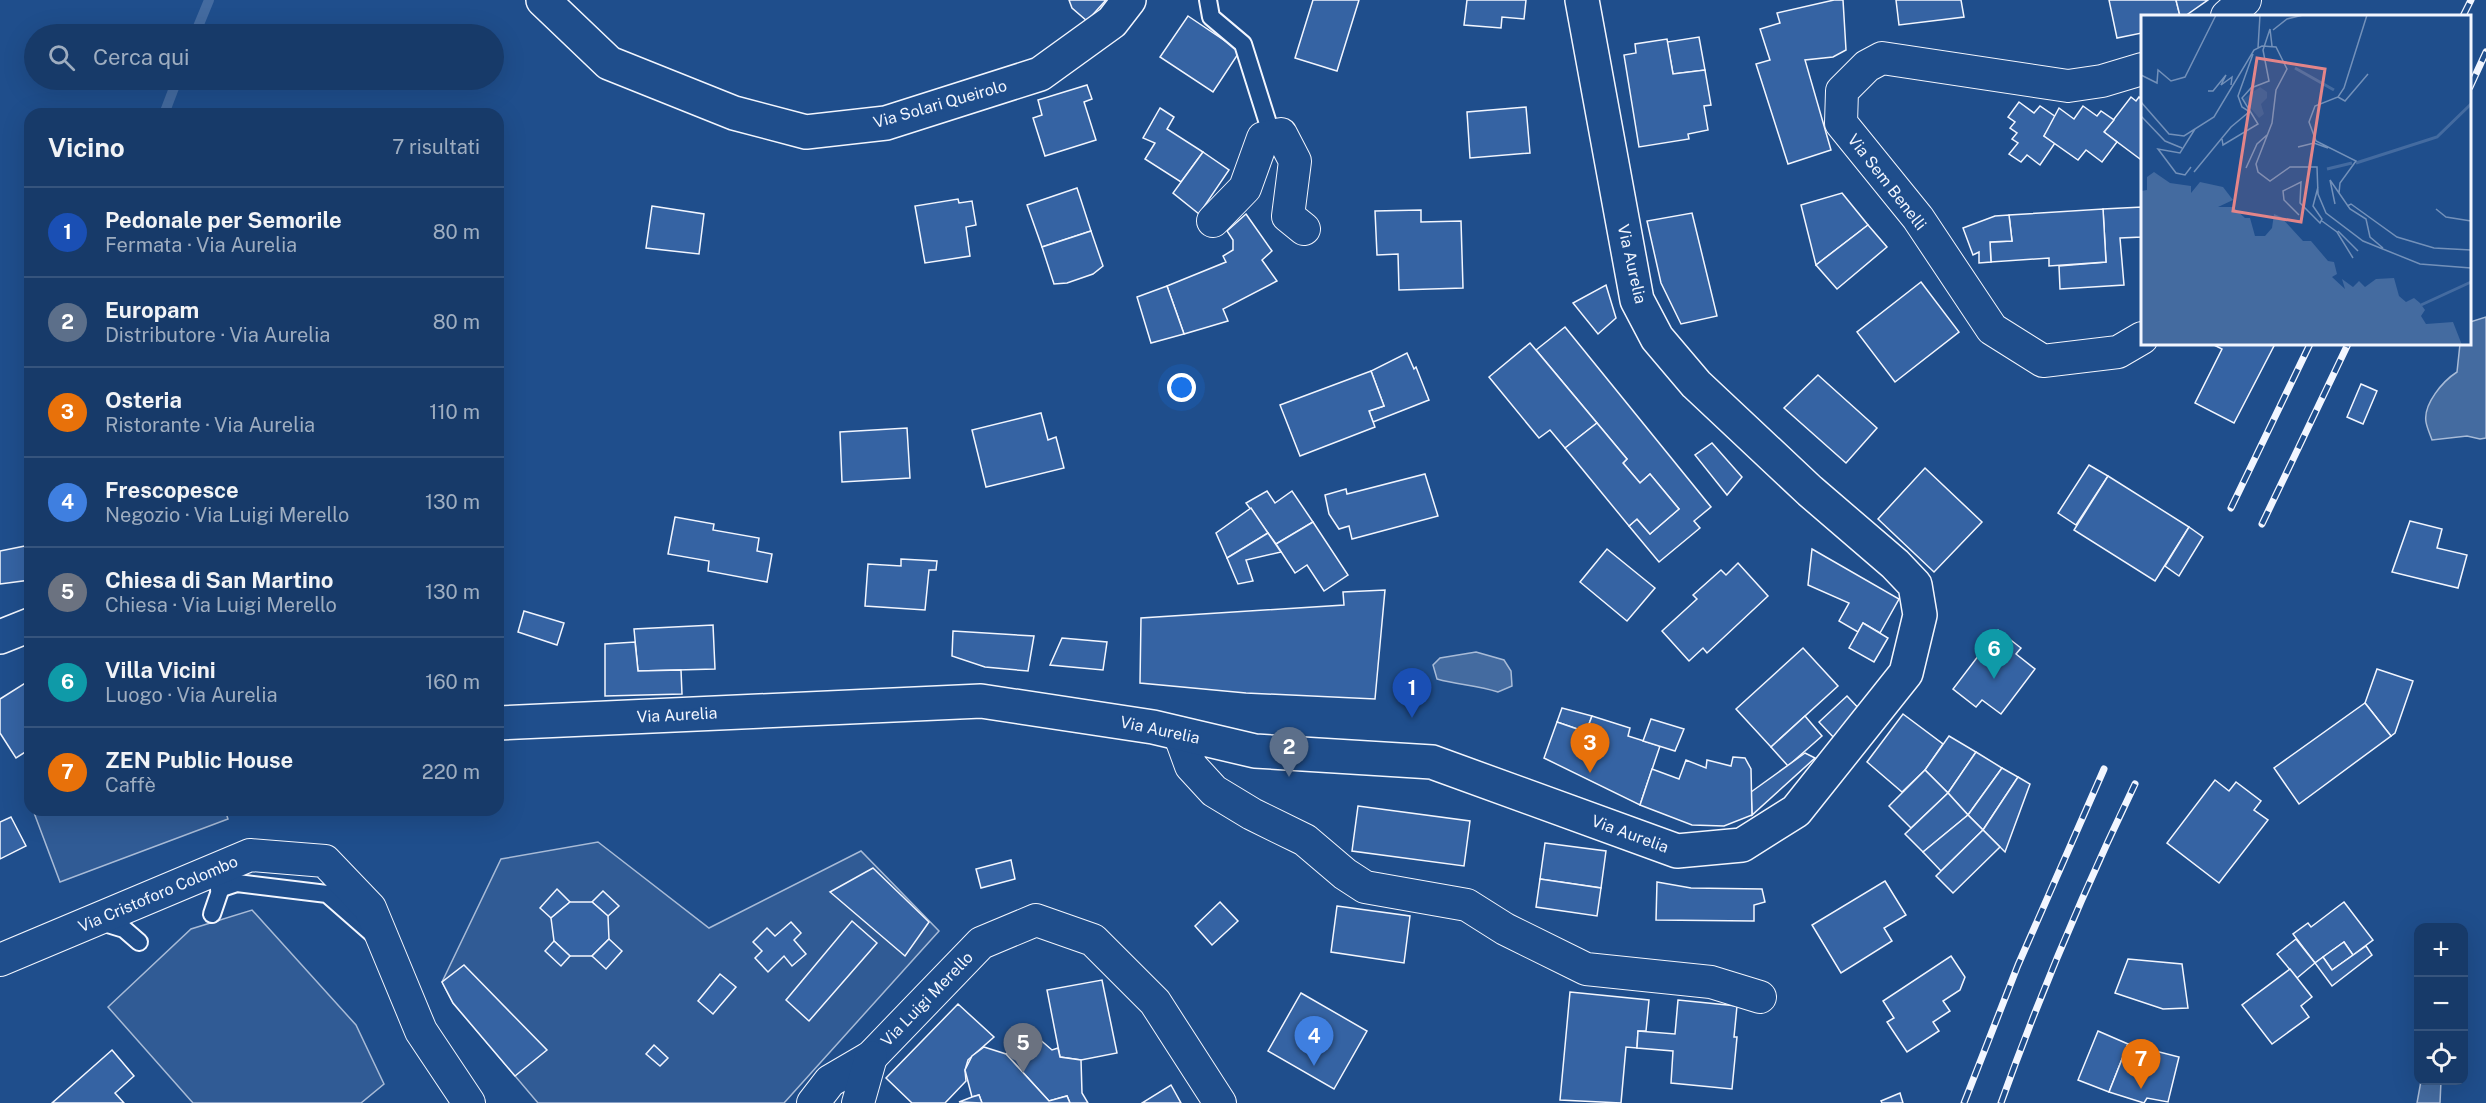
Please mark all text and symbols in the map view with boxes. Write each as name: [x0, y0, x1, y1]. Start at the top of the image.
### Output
inset map: [2141, 15, 2471, 345]
search box: [24, 24, 504, 90]
icon: search: [45, 41, 78, 74]
text: Cerca qui: [93, 44, 190, 70]
street label: Via Solari Queirolo: [871, 76, 1009, 132]
street label: Via Sem Benelli: [1844, 130, 1930, 234]
text: Vicino: [48, 132, 125, 163]
text: 7 risultati: [392, 135, 480, 159]
text: Pedonale per Semorile: [105, 207, 342, 233]
text: 1: [63, 220, 72, 244]
text: 80 m: [433, 220, 480, 244]
street label: Via Aurelia: [1614, 222, 1650, 306]
text: Fermata · Via Aurelia: [105, 233, 297, 257]
text: Europam: [105, 297, 199, 323]
text: 2: [61, 310, 74, 334]
text: 80 m: [433, 310, 480, 334]
text: Distributore · Via Aurelia: [105, 323, 330, 347]
your location: [1167, 373, 1196, 402]
text: Osteria: [105, 387, 182, 413]
text: 3: [61, 400, 74, 424]
text: 110 m: [429, 400, 480, 424]
text: Ristorante · Via Aurelia: [105, 413, 315, 437]
text: Frescopesce: [105, 477, 239, 503]
text: 4: [61, 490, 74, 514]
text: 130 m: [425, 490, 480, 514]
text: Negozio · Via Luigi Merello: [105, 503, 349, 527]
text: Chiesa di San Martino: [105, 567, 334, 593]
text: 5: [61, 580, 74, 604]
text: 130 m: [425, 580, 480, 604]
text: Chiesa · Via Luigi Merello: [105, 593, 337, 617]
pin: 6: [1974, 630, 2014, 679]
text: Villa Vicini: [105, 657, 216, 683]
pin: 1: [1392, 668, 1432, 718]
text: 6: [61, 670, 74, 694]
text: 160 m: [425, 670, 480, 694]
text: Luogo · Via Aurelia: [105, 683, 278, 707]
street label: Via Aurelia: [636, 703, 718, 727]
street label: Via Aurelia: [1118, 712, 1202, 748]
pin: 3: [1570, 724, 1610, 773]
pin: 2: [1270, 728, 1308, 777]
text: ZEN Public House: [105, 747, 293, 773]
text: 7: [61, 760, 74, 784]
text: 220 m: [422, 760, 480, 784]
text: Caffè: [105, 773, 156, 797]
street label: Via Aurelia: [1589, 811, 1671, 857]
street label: Via Cristoforo Colombo: [75, 852, 241, 936]
map controls: [2414, 923, 2468, 1085]
button: +: [2414, 923, 2468, 977]
street label: Via Luigi Merello: [877, 948, 977, 1050]
button: −: [2414, 977, 2468, 1031]
pin: 4: [1294, 1016, 1334, 1066]
pin: 5: [1004, 1024, 1042, 1073]
button: locate: [2414, 1031, 2468, 1085]
pin: 7: [2122, 1040, 2160, 1089]

